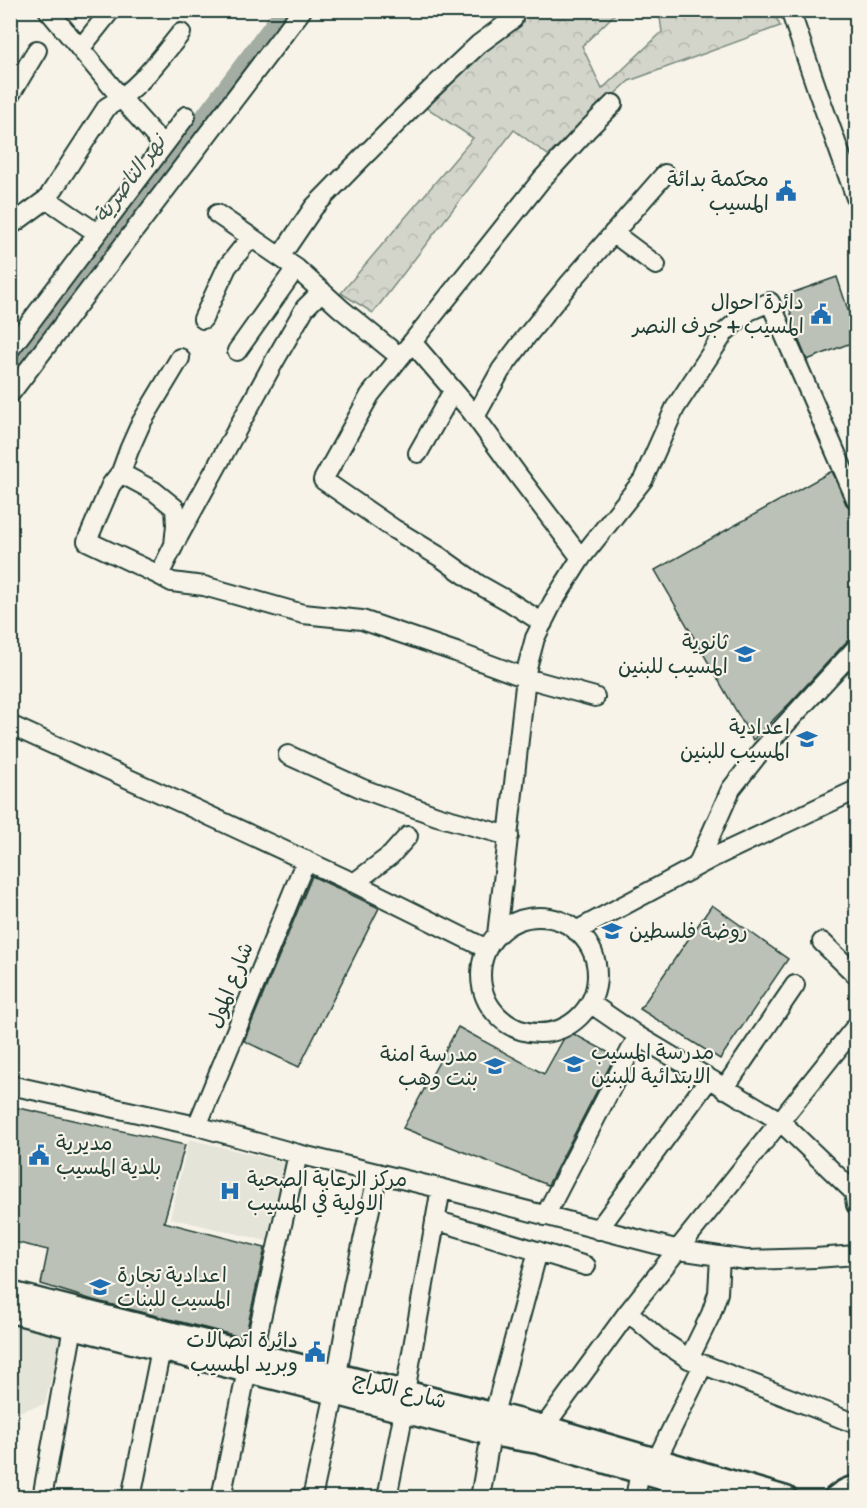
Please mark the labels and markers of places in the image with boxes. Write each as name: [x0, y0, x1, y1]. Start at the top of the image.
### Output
place label: محكمة بدائة المسيب: [667, 166, 769, 217]
public building icon: محكمة بدائة المسيب: [774, 179, 798, 203]
place label: دائرة احوال المسيب + جرف النصر: [631, 289, 804, 340]
public building icon: دائرة احوال المسيب + جرف النصر: [809, 302, 833, 326]
place label: ثانوية المسيب للبنين: [618, 629, 729, 680]
school or university icon: ثانوية المسيب للبنين: [733, 642, 757, 666]
place label: اعدادية المسيب للبنين: [680, 714, 790, 765]
school or university icon: اعدادية المسيب للبنين: [795, 727, 819, 751]
place label: روضة فلسطين: [629, 918, 748, 945]
school or university icon: روضة فلسطين: [600, 919, 624, 943]
place label: مدرسة المسيب الابتدائية للبنين: [591, 1039, 714, 1090]
place label: مدرسة امنة بنت وهب: [380, 1041, 478, 1092]
school or university icon: مدرسة المسيب الابتدائية للبنين: [562, 1052, 586, 1076]
school or university icon: مدرسة امنة بنت وهب: [483, 1054, 507, 1078]
place label: مديرية بلدية المسيب: [56, 1130, 161, 1181]
public building icon: مديرية بلدية المسيب: [27, 1143, 51, 1167]
place label: مركز الرعاية الصحية الاولية في المسيب: [247, 1166, 407, 1218]
hospital icon: مركز الرعاية الصحية الاولية في المسيب: [218, 1179, 242, 1203]
place label: اعدادية تجارة المسيب للبنات: [117, 1262, 231, 1313]
school or university icon: اعدادية تجارة المسيب للبنات: [88, 1275, 112, 1299]
place label: دائرة اتصالات وبريد المسيب: [186, 1327, 298, 1378]
public building icon: دائرة اتصالات وبريد المسيب: [303, 1340, 327, 1364]

